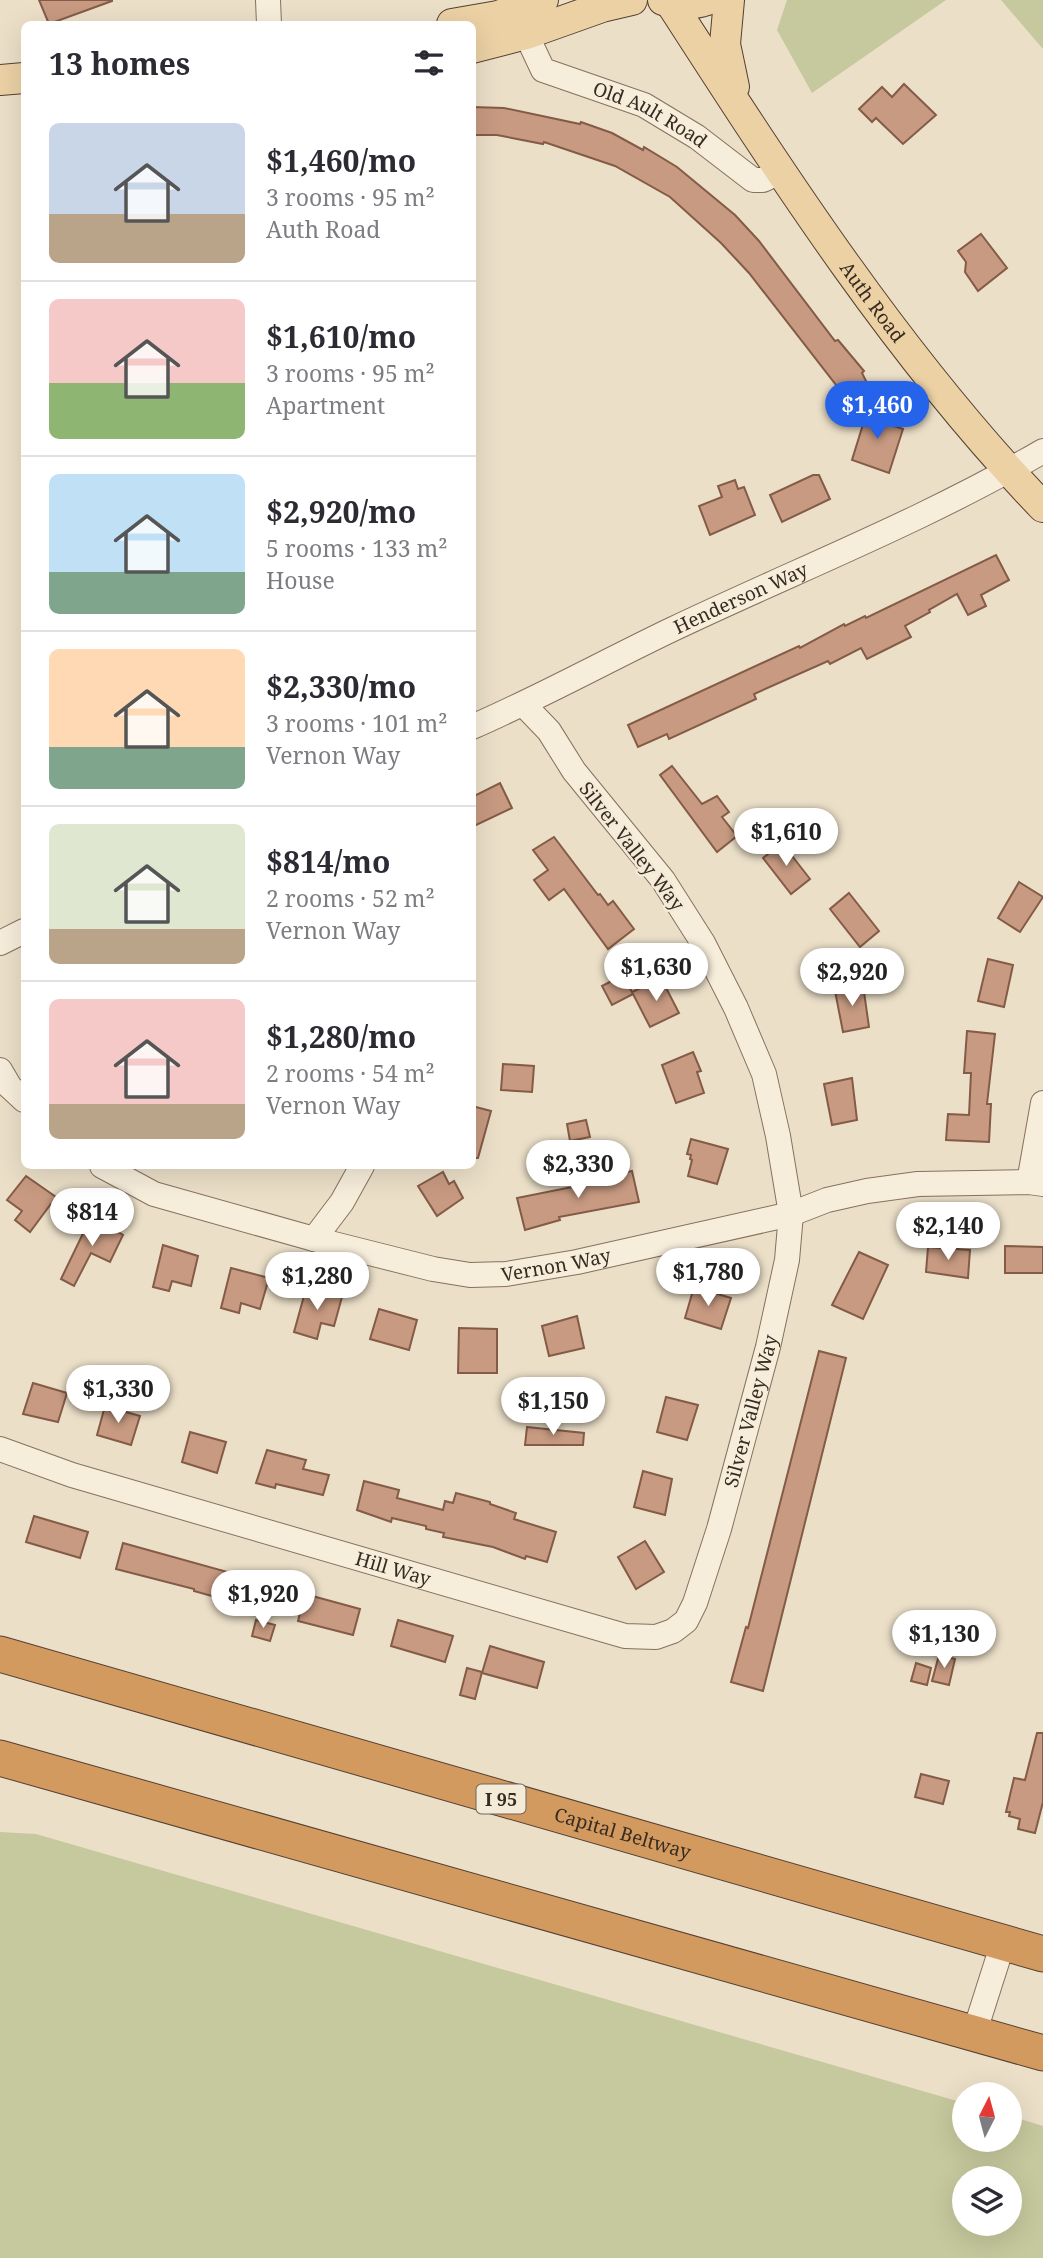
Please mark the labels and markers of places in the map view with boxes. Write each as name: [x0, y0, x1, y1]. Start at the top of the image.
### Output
pin: $1,460: [820, 382, 934, 441]
pin: $1,610: [729, 808, 843, 868]
pin: $1,630: [599, 944, 713, 1003]
pin: $2,920: [795, 948, 909, 1008]
pin: $2,330: [521, 1140, 635, 1200]
pin: $814: [51, 1188, 133, 1248]
pin: $2,140: [891, 1202, 1005, 1262]
pin: $1,780: [651, 1248, 765, 1308]
pin: $1,280: [260, 1252, 374, 1312]
pin: $1,330: [61, 1366, 175, 1425]
pin: $1,150: [496, 1378, 610, 1437]
pin: $1,920: [206, 1570, 320, 1630]
pin: $1,130: [887, 1610, 1001, 1670]

